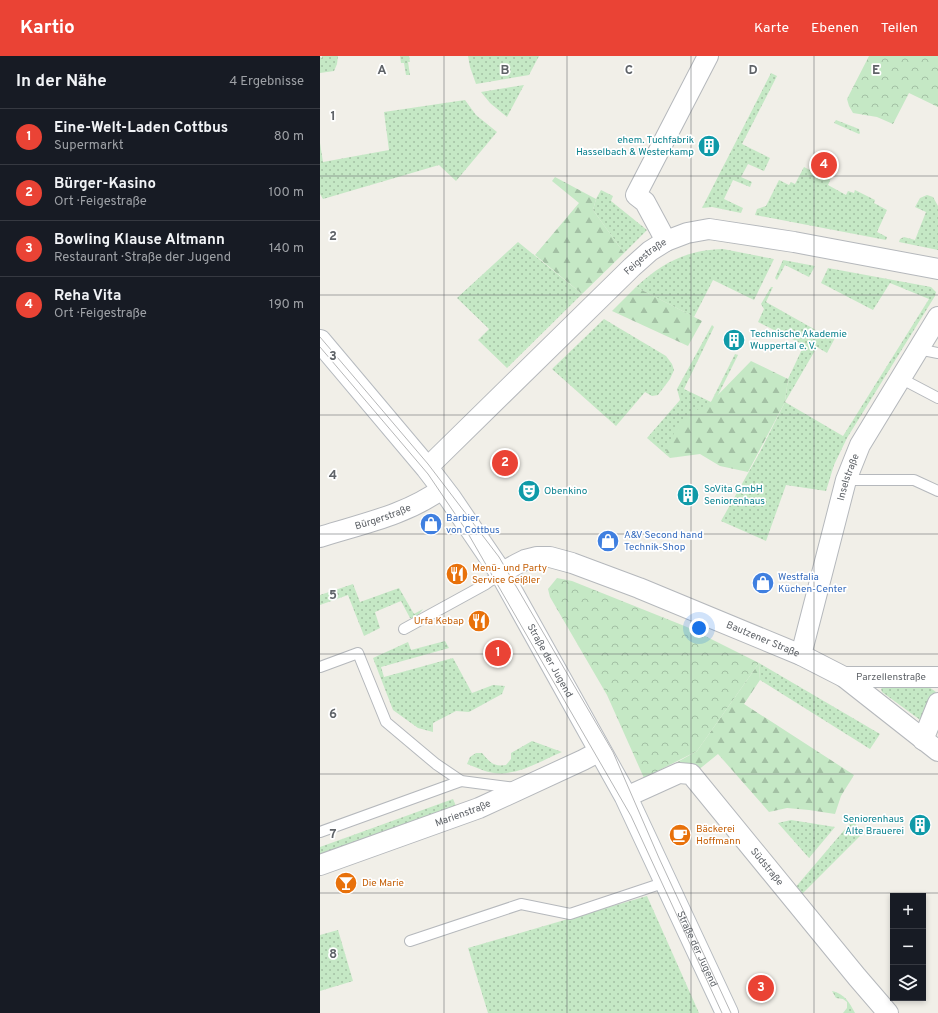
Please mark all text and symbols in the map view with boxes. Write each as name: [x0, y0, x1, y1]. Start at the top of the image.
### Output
text: Kartio: [20, 16, 75, 40]
text: Karte: [754, 20, 789, 37]
text: Ebenen: [811, 20, 859, 37]
text: Teilen: [881, 20, 918, 37]
text: A: [377, 63, 387, 79]
text: B: [501, 63, 510, 79]
text: C: [625, 63, 633, 79]
text: D: [748, 63, 758, 79]
text: E: [872, 63, 880, 79]
text: In der Nähe: [16, 71, 107, 93]
text: 4 Ergebnisse: [229, 74, 304, 90]
text: 1: [330, 109, 336, 125]
text: Eine-Welt-Laden Cottbus: [54, 119, 228, 138]
text: 1: [26, 129, 32, 145]
text: 80 m: [274, 129, 304, 145]
building icon: ehem. Tuchfabrik Hasselbach & Westerkamp: [696, 133, 722, 159]
place label: ehem. Tuchfabrik Hasselbach & Westerkamp: [576, 134, 694, 159]
text: Supermarkt: [54, 138, 124, 154]
pin: 4: [811, 150, 837, 180]
text: Bürger-Kasino: [54, 175, 156, 194]
text: 2: [25, 185, 33, 201]
text: 100 m: [268, 185, 304, 201]
text: Ort · Feigestraße: [54, 194, 147, 210]
text: 2: [329, 229, 337, 245]
text: Bowling Klause Altmann: [54, 231, 225, 250]
street label: Feigestraße: [621, 236, 669, 278]
text: 3: [25, 241, 33, 257]
text: 140 m: [269, 241, 304, 257]
text: Restaurant · Straße der Jugend: [54, 250, 231, 266]
text: Reha Vita: [54, 287, 121, 306]
text: 4: [25, 297, 33, 313]
text: 190 m: [269, 297, 304, 313]
text: Ort · Feigestraße: [54, 306, 147, 322]
building icon: Technische Akademie Wuppertal e. V.: [721, 327, 747, 353]
place label: Technische Akademie Wuppertal e. V.: [750, 328, 847, 353]
text: 3: [329, 349, 337, 365]
pin: 2: [492, 448, 518, 478]
street label: Inselstraße: [834, 452, 862, 502]
text: 4: [329, 468, 337, 484]
theatre icon: Obenkino: [516, 478, 542, 504]
building icon: SoVita GmbH Seniorenhaus: [675, 482, 701, 508]
place label: SoVita GmbH Seniorenhaus: [704, 483, 765, 508]
place label: Obenkino: [544, 485, 588, 498]
street label: Bürgerstraße: [353, 501, 413, 533]
shop icon: Barbier von Cottbus: [418, 511, 444, 537]
place label: Barbier von Cottbus: [446, 512, 500, 537]
shop icon: A&V Second hand Technik-Shop: [595, 528, 621, 554]
place label: A&V Second hand Technik-Shop: [624, 529, 703, 554]
restaurant icon: Menü- und Party Service Geißler: [444, 561, 470, 587]
place label: Menü- und Party Service Geißler: [472, 562, 547, 587]
shop icon: Westfalia Küchen-Center: [750, 570, 776, 596]
place label: Westfalia Küchen-Center: [778, 571, 847, 596]
text: 5: [329, 588, 337, 604]
restaurant icon: Urfa Kebap: [466, 608, 492, 634]
place label: Urfa Kebap: [414, 615, 464, 628]
your location: [689, 618, 709, 638]
street label: Bautzener Straße: [724, 618, 802, 660]
street label: Straße der Jugend: [524, 622, 576, 700]
pin: 1: [485, 638, 511, 668]
street label: Parzellenstraße: [856, 671, 926, 684]
text: 6: [329, 707, 337, 723]
street label: Marienstraße: [433, 797, 493, 830]
building icon: Seniorenhaus Alte Brauerei: [907, 812, 933, 838]
place label: Seniorenhaus Alte Brauerei: [843, 813, 904, 838]
cafe icon: Bäckerei Hoffmann: [667, 822, 693, 848]
place label: Bäckerei Hoffmann: [696, 823, 741, 848]
text: 7: [330, 827, 337, 843]
street label: Südstraße: [748, 845, 786, 888]
bar icon: Die Marie: [333, 870, 359, 896]
place label: Die Marie: [362, 877, 404, 890]
map controls: [890, 893, 926, 1001]
button: +: [890, 893, 926, 929]
street label: Straße der Jugend: [674, 909, 720, 989]
button: −: [890, 929, 926, 965]
text: 8: [329, 947, 337, 963]
button: layers: [890, 965, 926, 1001]
pin: 3: [748, 973, 774, 1003]

